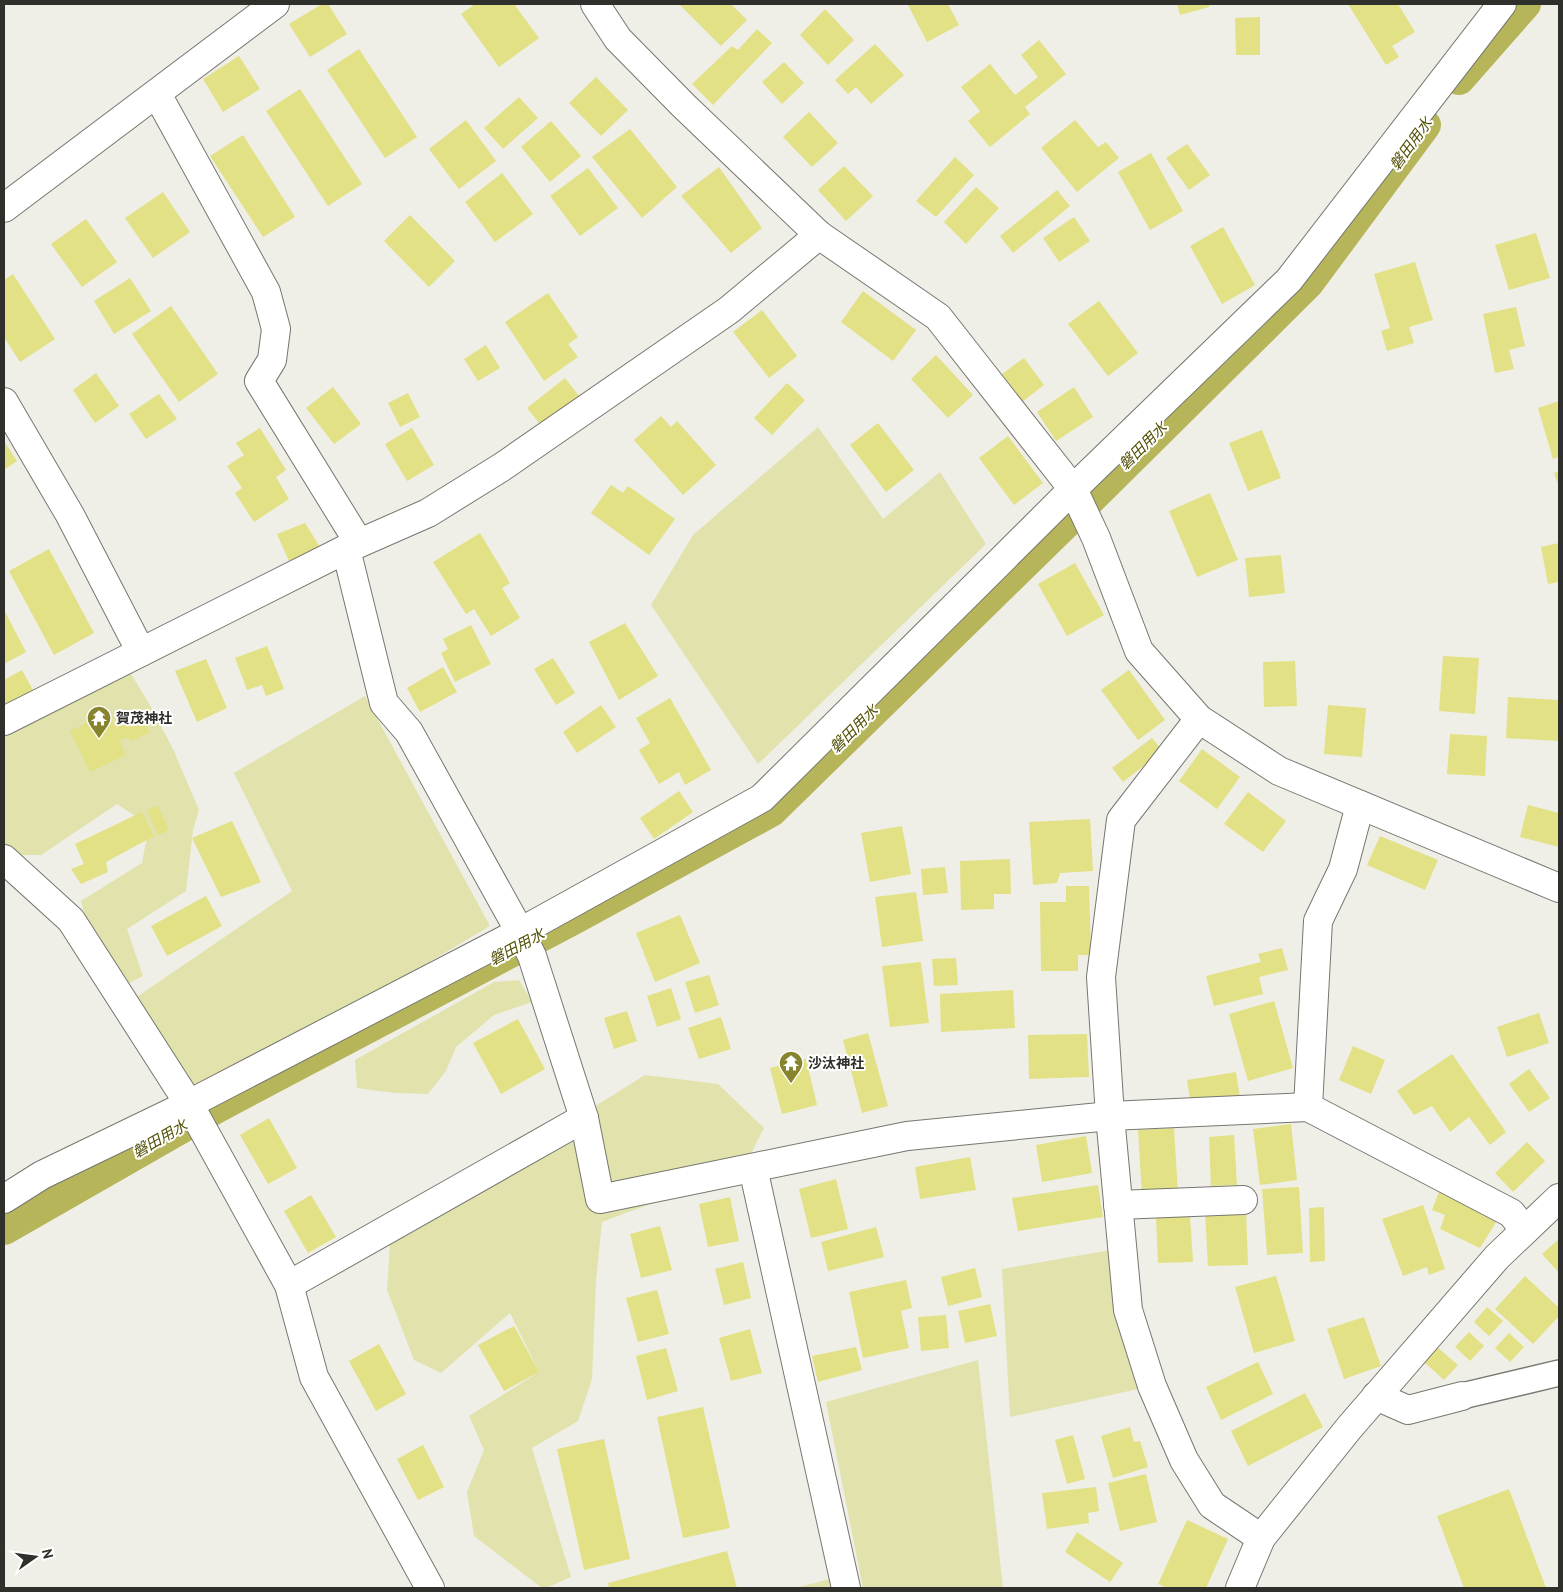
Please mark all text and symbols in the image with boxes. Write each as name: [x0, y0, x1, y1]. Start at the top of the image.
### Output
water label: 磐田用水: [1385, 112, 1437, 174]
water label: 磐田用水: [1115, 416, 1172, 474]
water label: 磐田用水: [826, 699, 883, 757]
temple icon: 賀茂神社: [86, 705, 112, 739]
place label: 賀茂神社: [116, 709, 172, 727]
water label: 磐田用水: [486, 923, 549, 969]
temple icon: 沙汰神社: [778, 1050, 804, 1084]
place label: 沙汰神社: [808, 1054, 864, 1072]
water label: 磐田用水: [129, 1114, 192, 1162]
north arrow: [10, 1532, 60, 1582]
text: N: [38, 1547, 57, 1560]

